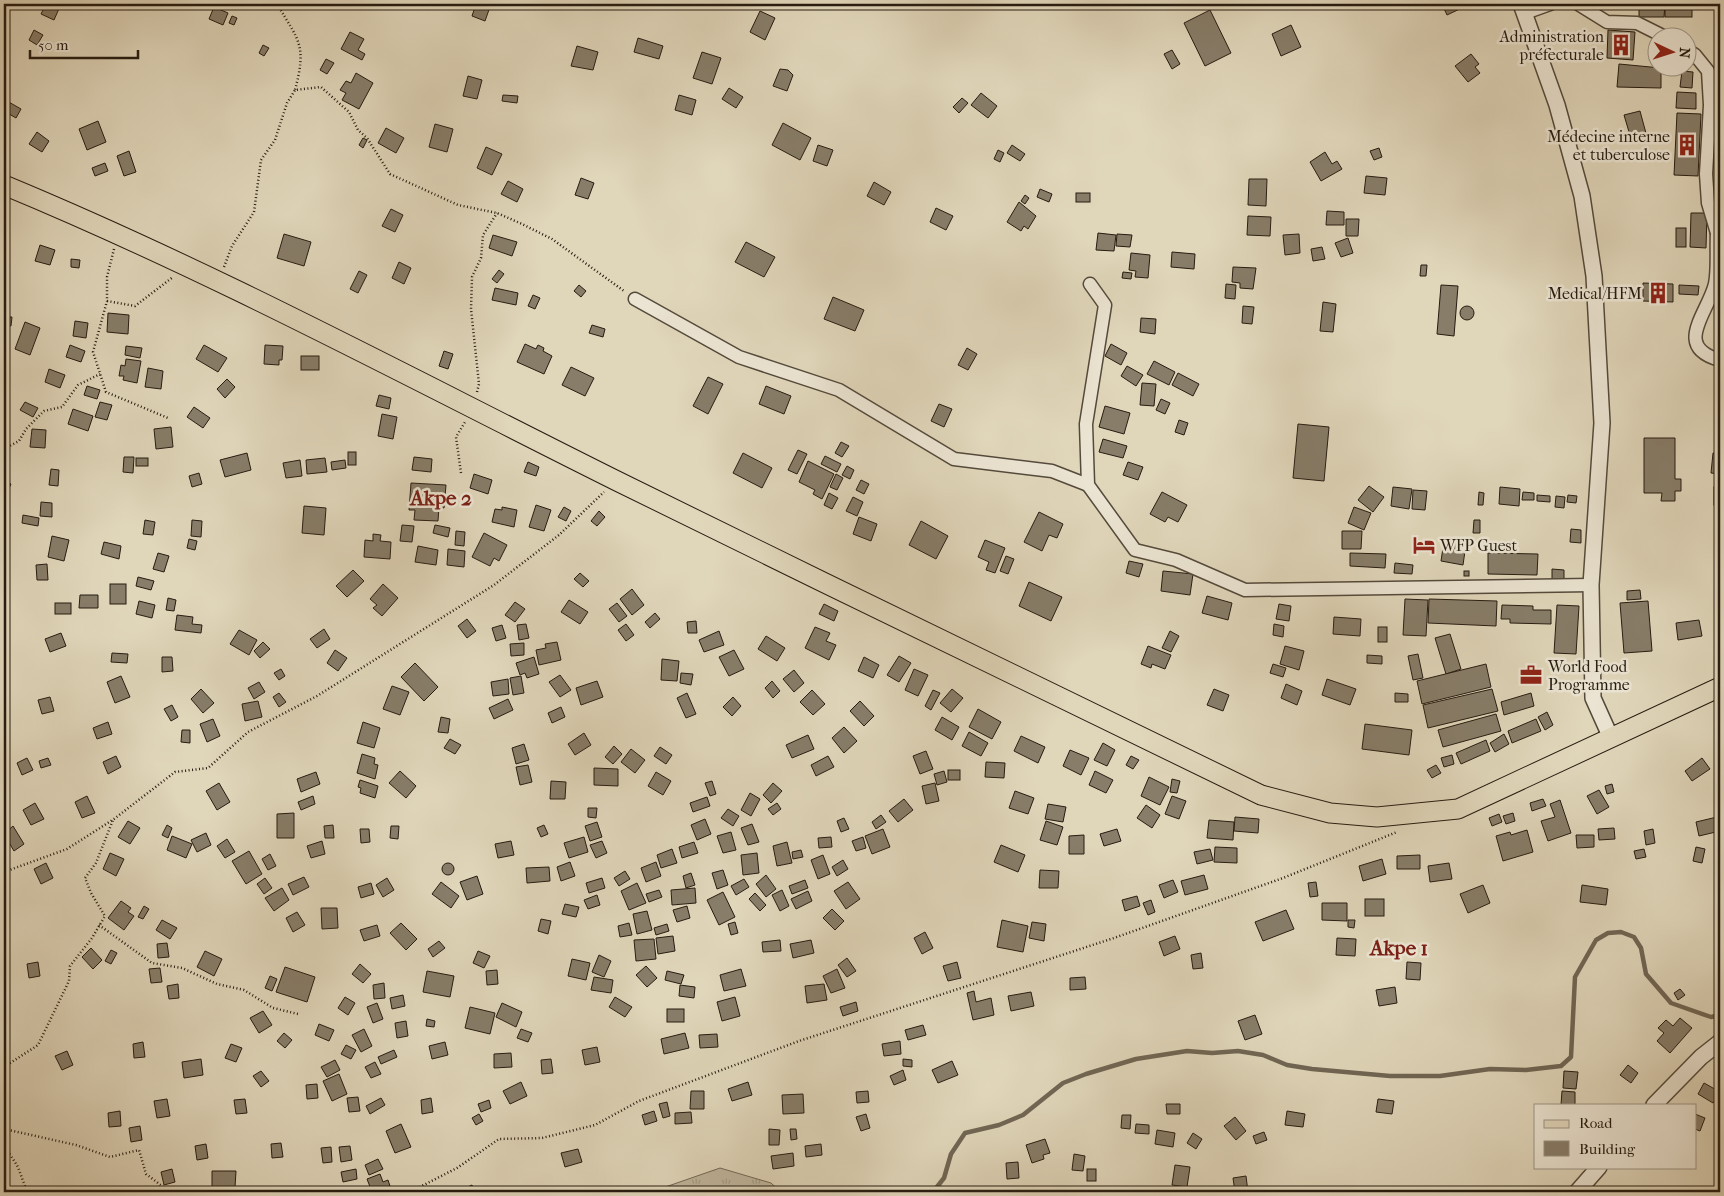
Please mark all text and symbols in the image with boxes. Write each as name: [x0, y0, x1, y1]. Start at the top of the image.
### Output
place label: Administration préfecturale: [1498, 27, 1605, 64]
scale bar: [30, 28, 138, 60]
north arrow: [1646, 28, 1696, 78]
building icon: Administration préfecturale: [1608, 32, 1634, 58]
text: 50 m: [38, 36, 69, 54]
text: N: [1676, 47, 1693, 59]
place label: Médecine interne et tuberculose: [1547, 127, 1670, 164]
building icon: Médecine interne et tuberculose: [1674, 132, 1700, 158]
building icon: Medical/HFM: [1645, 280, 1671, 306]
place label: Medical/HFM: [1548, 284, 1642, 303]
district label: Akpe 2: [408, 486, 472, 510]
hotel icon: WFP Guest: [1411, 532, 1437, 558]
place label: WFP Guest: [1439, 536, 1517, 555]
place label: World Food Programme: [1547, 657, 1630, 694]
office icon: World Food Programme: [1518, 662, 1544, 688]
district label: Akpe 1: [1368, 936, 1428, 960]
legend: [1534, 1104, 1696, 1168]
text: Road: [1579, 1114, 1613, 1132]
text: Building: [1579, 1140, 1636, 1158]

